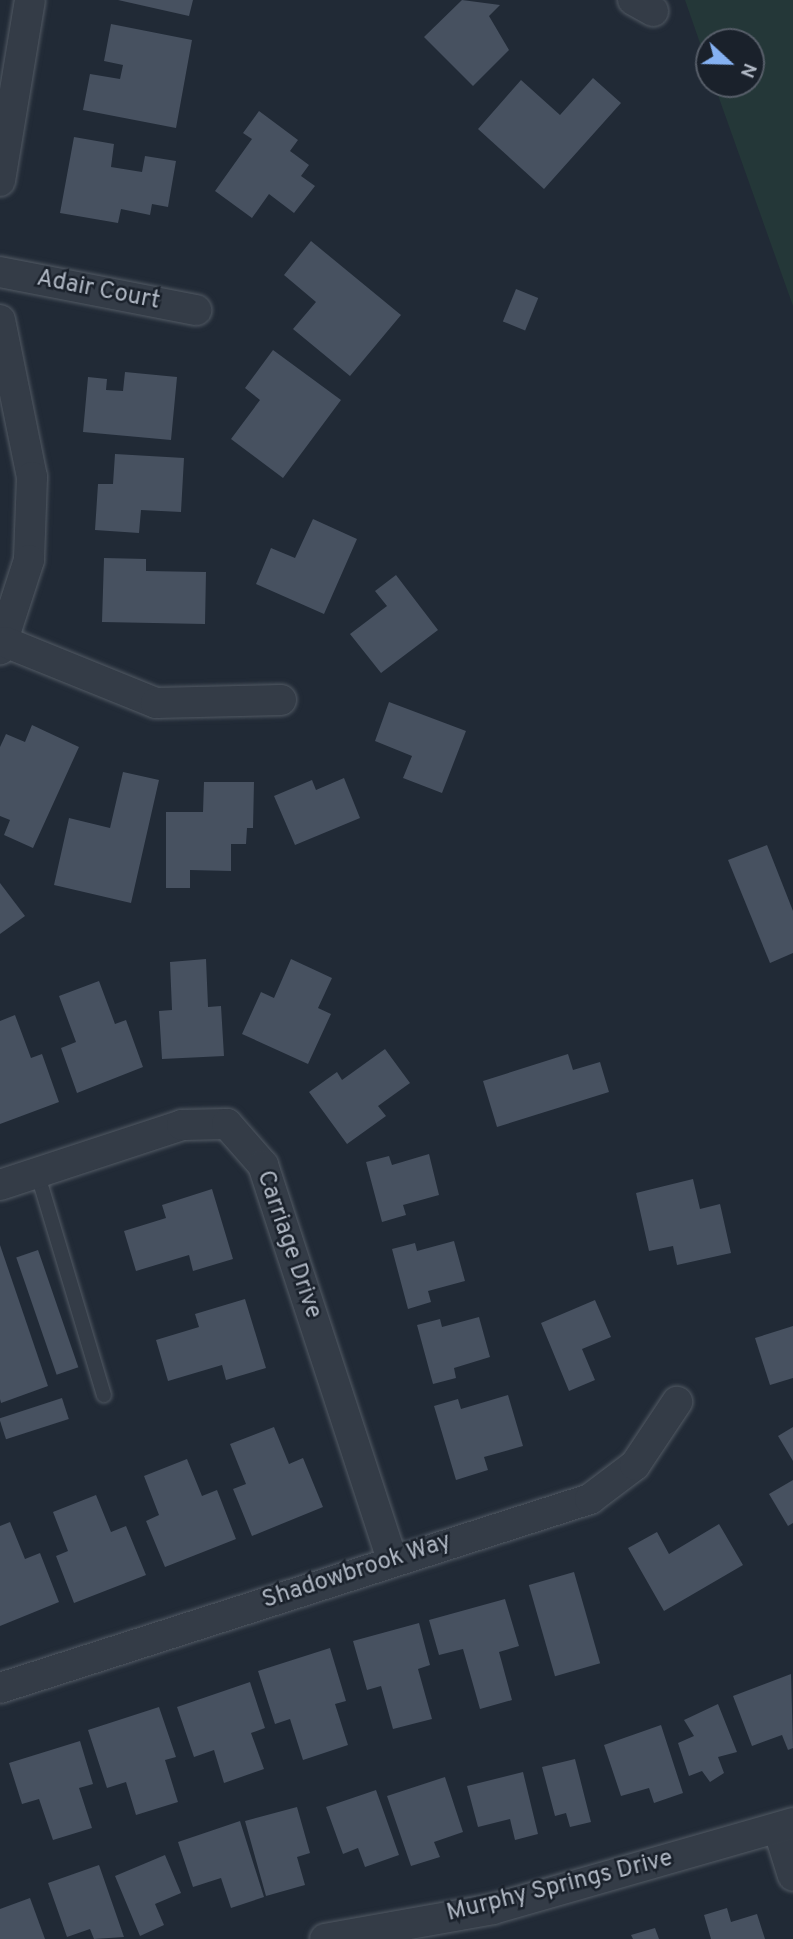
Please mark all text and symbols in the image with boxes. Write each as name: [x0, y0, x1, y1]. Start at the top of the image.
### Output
north arrow: [695, 28, 765, 98]
text: N: [734, 59, 761, 81]
street label: Adair Court: [34, 265, 162, 317]
street label: Carriage Drive: [249, 1167, 327, 1323]
street label: Shadowbrook Way: [259, 1528, 455, 1616]
street label: Murphy Springs Drive: [444, 1845, 676, 1929]

